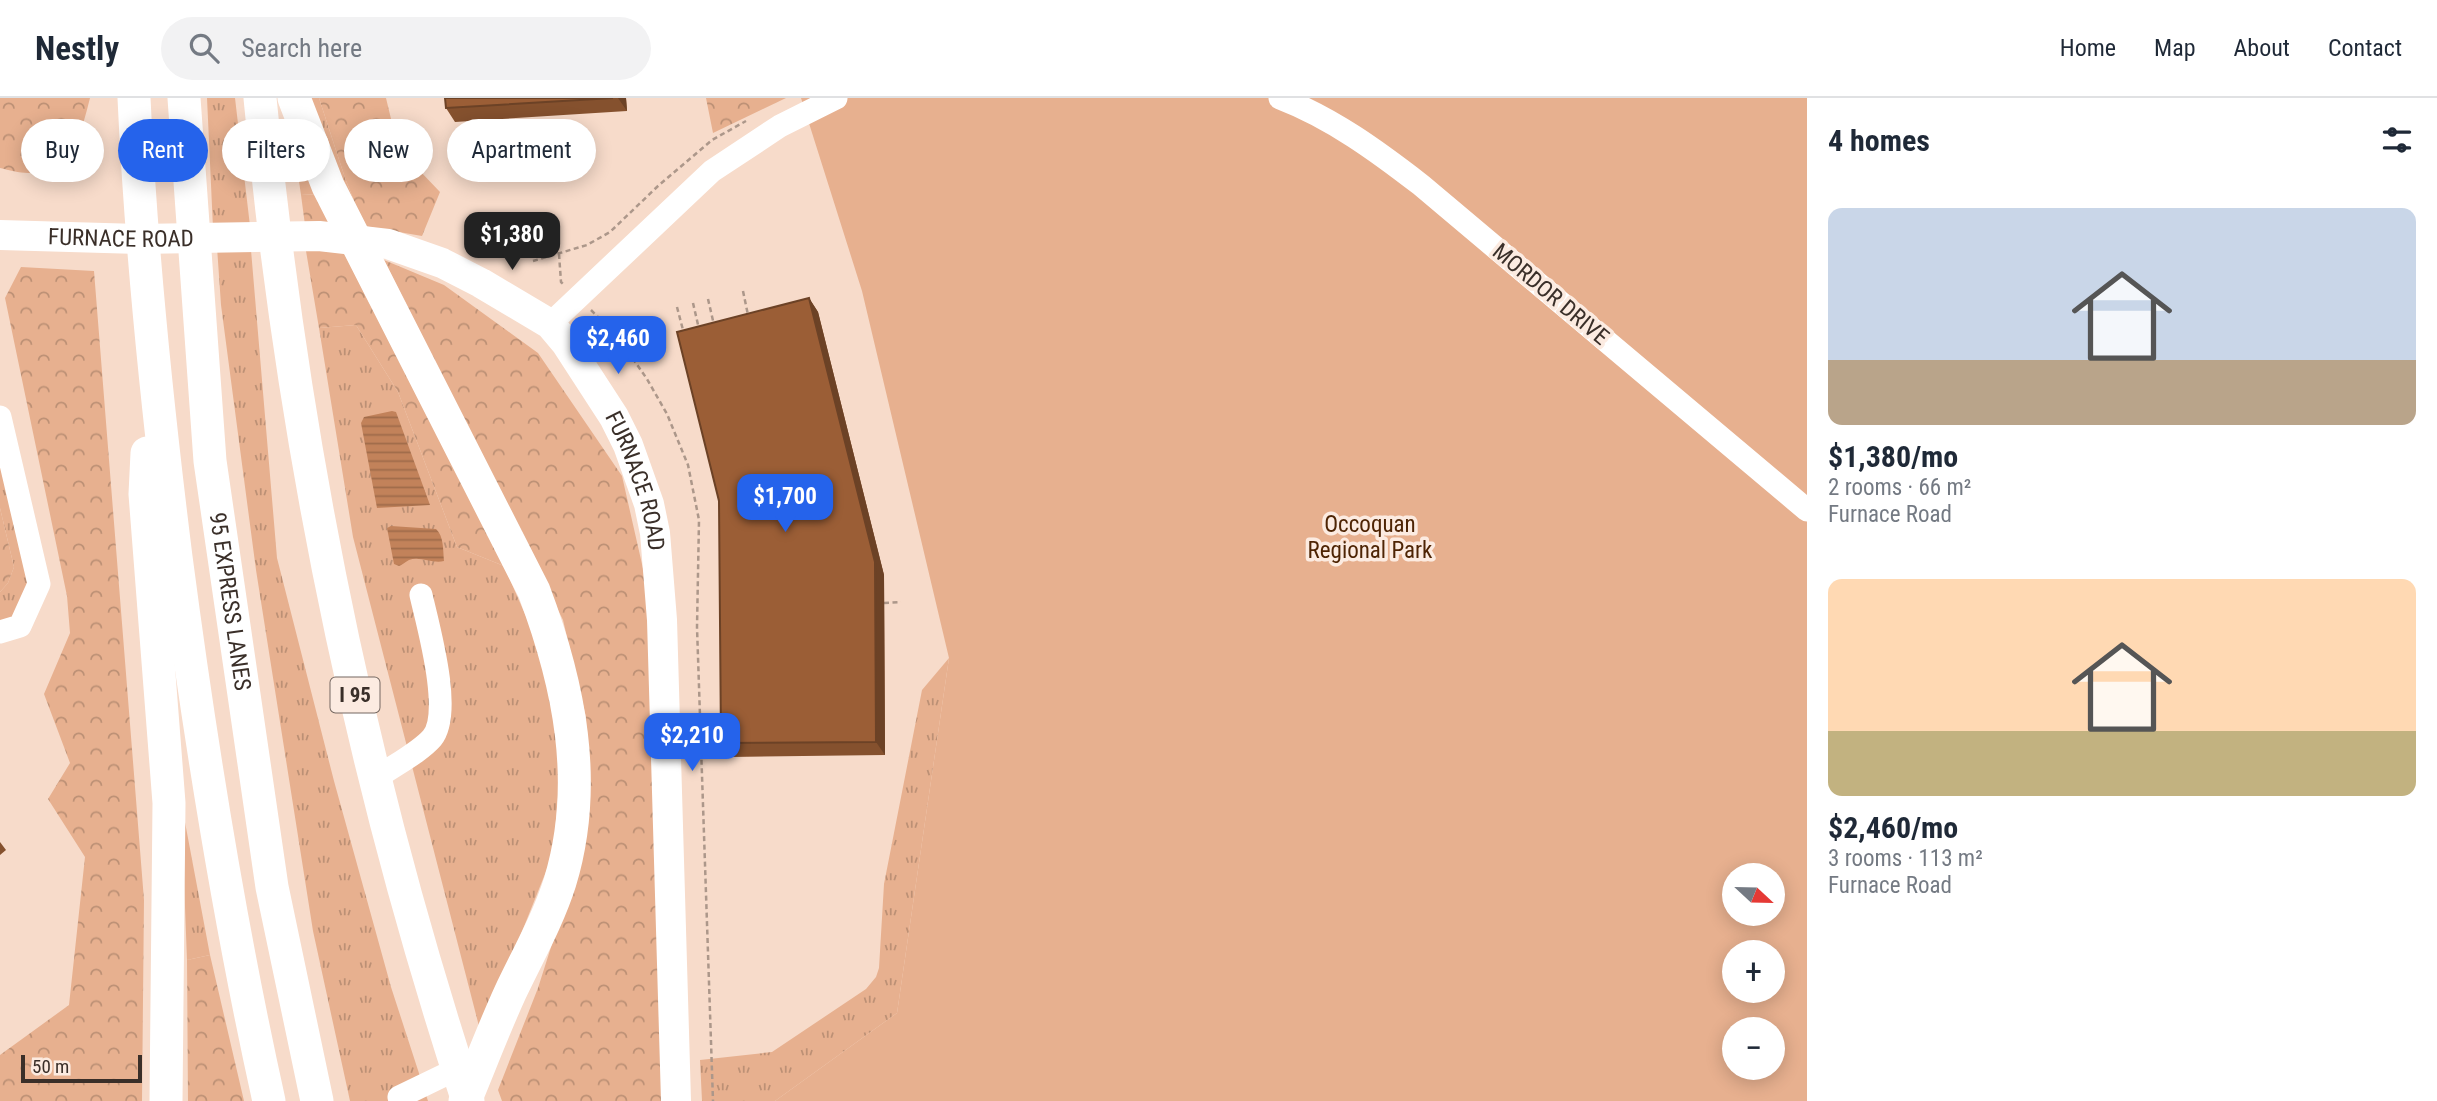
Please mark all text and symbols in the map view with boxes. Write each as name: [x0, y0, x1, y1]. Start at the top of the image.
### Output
search box: [161, 17, 651, 80]
text: Nestly: [35, 29, 119, 68]
icon: search: [185, 29, 223, 67]
text: Search here: [241, 33, 362, 63]
text: Home: [2060, 34, 2116, 62]
text: Map: [2154, 34, 2196, 62]
text: About: [2234, 34, 2290, 62]
text: Contact: [2328, 34, 2402, 62]
chip: Buy: [21, 119, 104, 182]
chip: Rent: [118, 119, 208, 182]
chip: Filters: [222, 119, 330, 182]
chip: New: [344, 119, 433, 182]
chip: Apartment: [447, 119, 596, 182]
icon: filters: [2378, 121, 2416, 159]
text: 4 homes: [1828, 123, 1930, 158]
pin: $1,380: [455, 212, 569, 272]
text: $1,380: [480, 221, 544, 248]
street label: FURNACE ROAD: [48, 223, 194, 253]
street label: MORDOR DRIVE: [1487, 238, 1614, 351]
icon: home: [2059, 253, 2185, 379]
pin: $2,460: [561, 316, 675, 376]
text: $2,460: [586, 325, 650, 352]
street label: FURNACE ROAD: [599, 407, 669, 551]
text: $1,380/mo: [1828, 439, 1958, 474]
pin: $1,700: [728, 474, 842, 534]
text: 2 rooms · 66 m²: [1828, 474, 1971, 501]
text: $1,700: [753, 483, 817, 510]
text: Furnace Road: [1828, 501, 1952, 528]
street label: 95 EXPRESS LANES: [204, 511, 256, 693]
park label: Occoquan Regional Park: [1308, 511, 1433, 564]
icon: home: [2059, 624, 2185, 750]
road number: I 95: [330, 678, 380, 712]
pin: $2,210: [635, 714, 749, 773]
text: $2,210: [660, 722, 724, 749]
text: $2,460/mo: [1828, 810, 1958, 845]
text: 3 rooms · 113 m²: [1828, 845, 1983, 872]
north arrow: [1722, 863, 1785, 926]
map controls: [1722, 863, 1785, 1080]
text: Furnace Road: [1828, 872, 1952, 899]
button: +: [1722, 940, 1785, 1003]
button: −: [1722, 1017, 1785, 1080]
scale bar: [21, 1052, 142, 1084]
text: 50 m: [32, 1055, 69, 1078]

